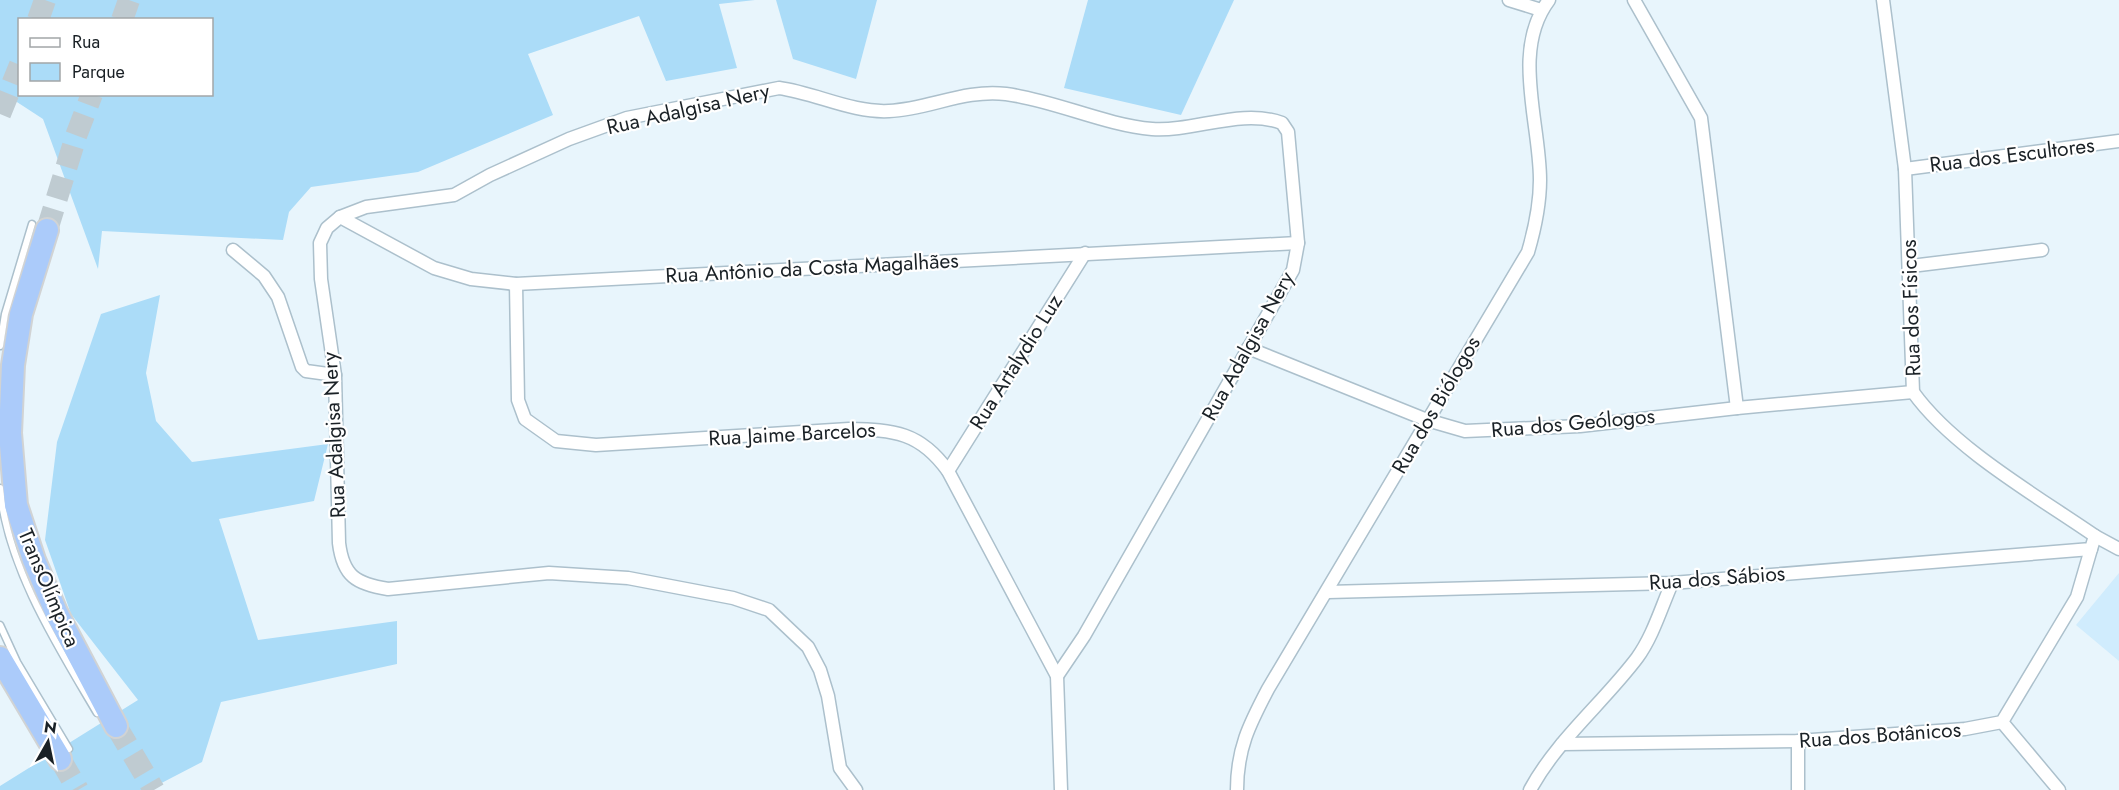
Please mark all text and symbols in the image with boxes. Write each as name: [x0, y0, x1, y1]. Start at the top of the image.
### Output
legend: [18, 18, 213, 96]
text: Rua: [72, 29, 100, 55]
text: Parque: [72, 59, 125, 85]
street label: Rua Adalgisa Nery: [604, 75, 773, 142]
street label: Rua dos Escultores: [1928, 130, 2096, 180]
street label: Rua dos Físicos: [1894, 239, 1928, 377]
street label: Rua Antônio da Costa Magalhães: [665, 245, 959, 291]
street label: Rua Adalgisa Nery: [1195, 265, 1302, 426]
street label: Rua Artalydio Luz: [962, 288, 1070, 435]
street label: Rua dos Biólogos: [1384, 331, 1488, 479]
street label: Rua Adalgisa Nery: [315, 350, 353, 519]
street label: Rua dos Geólogos: [1490, 401, 1656, 445]
street label: Rua Jaime Barcelos: [708, 415, 876, 453]
street label: TransOlímpica: [11, 524, 87, 652]
street label: Rua dos Sábios: [1648, 558, 1786, 598]
north arrow: [18, 712, 78, 772]
street label: Rua dos Botânicos: [1798, 714, 1962, 756]
text: N: [42, 715, 58, 740]

